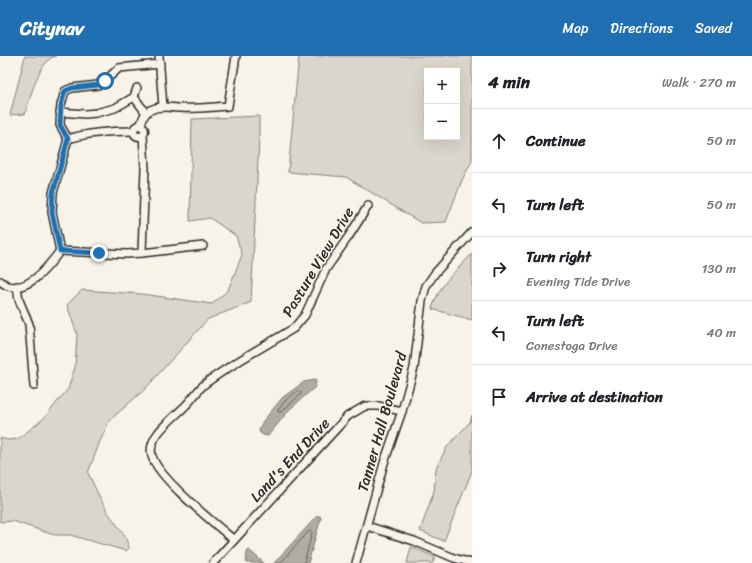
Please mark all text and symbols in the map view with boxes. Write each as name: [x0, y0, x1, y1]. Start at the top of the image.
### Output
text: Citynav: [20, 12, 84, 45]
text: Map: [562, 16, 588, 41]
text: Directions: [610, 16, 673, 41]
text: Saved: [695, 16, 732, 41]
text: 4 min: [488, 67, 530, 97]
map controls: [424, 68, 460, 140]
button: +: [424, 68, 460, 104]
text: Walk · 270 m: [662, 71, 736, 94]
route start: [96, 72, 114, 90]
button: −: [424, 104, 460, 140]
text: Continue: [526, 128, 586, 154]
text: 50 m: [706, 129, 736, 152]
icon: ahead: [488, 130, 510, 152]
text: Turn left: [526, 192, 584, 218]
text: 50 m: [706, 193, 736, 216]
icon: left: [488, 194, 510, 216]
street label: Pasture View Drive: [275, 202, 361, 322]
route end: [90, 244, 108, 262]
text: Turn right: [526, 244, 591, 270]
text: 130 m: [702, 257, 736, 280]
icon: right: [488, 258, 510, 280]
text: Evening Tide Drive: [526, 270, 630, 293]
text: Turn left: [526, 308, 584, 334]
text: 40 m: [706, 321, 736, 344]
icon: left: [488, 322, 510, 344]
text: Conestoga Drive: [526, 334, 618, 357]
street label: Tanner Hall Boulevard: [350, 348, 415, 495]
text: Arrive at destination: [526, 384, 663, 410]
icon: arrive: [488, 386, 510, 408]
street label: Land's End Drive: [244, 411, 337, 508]

